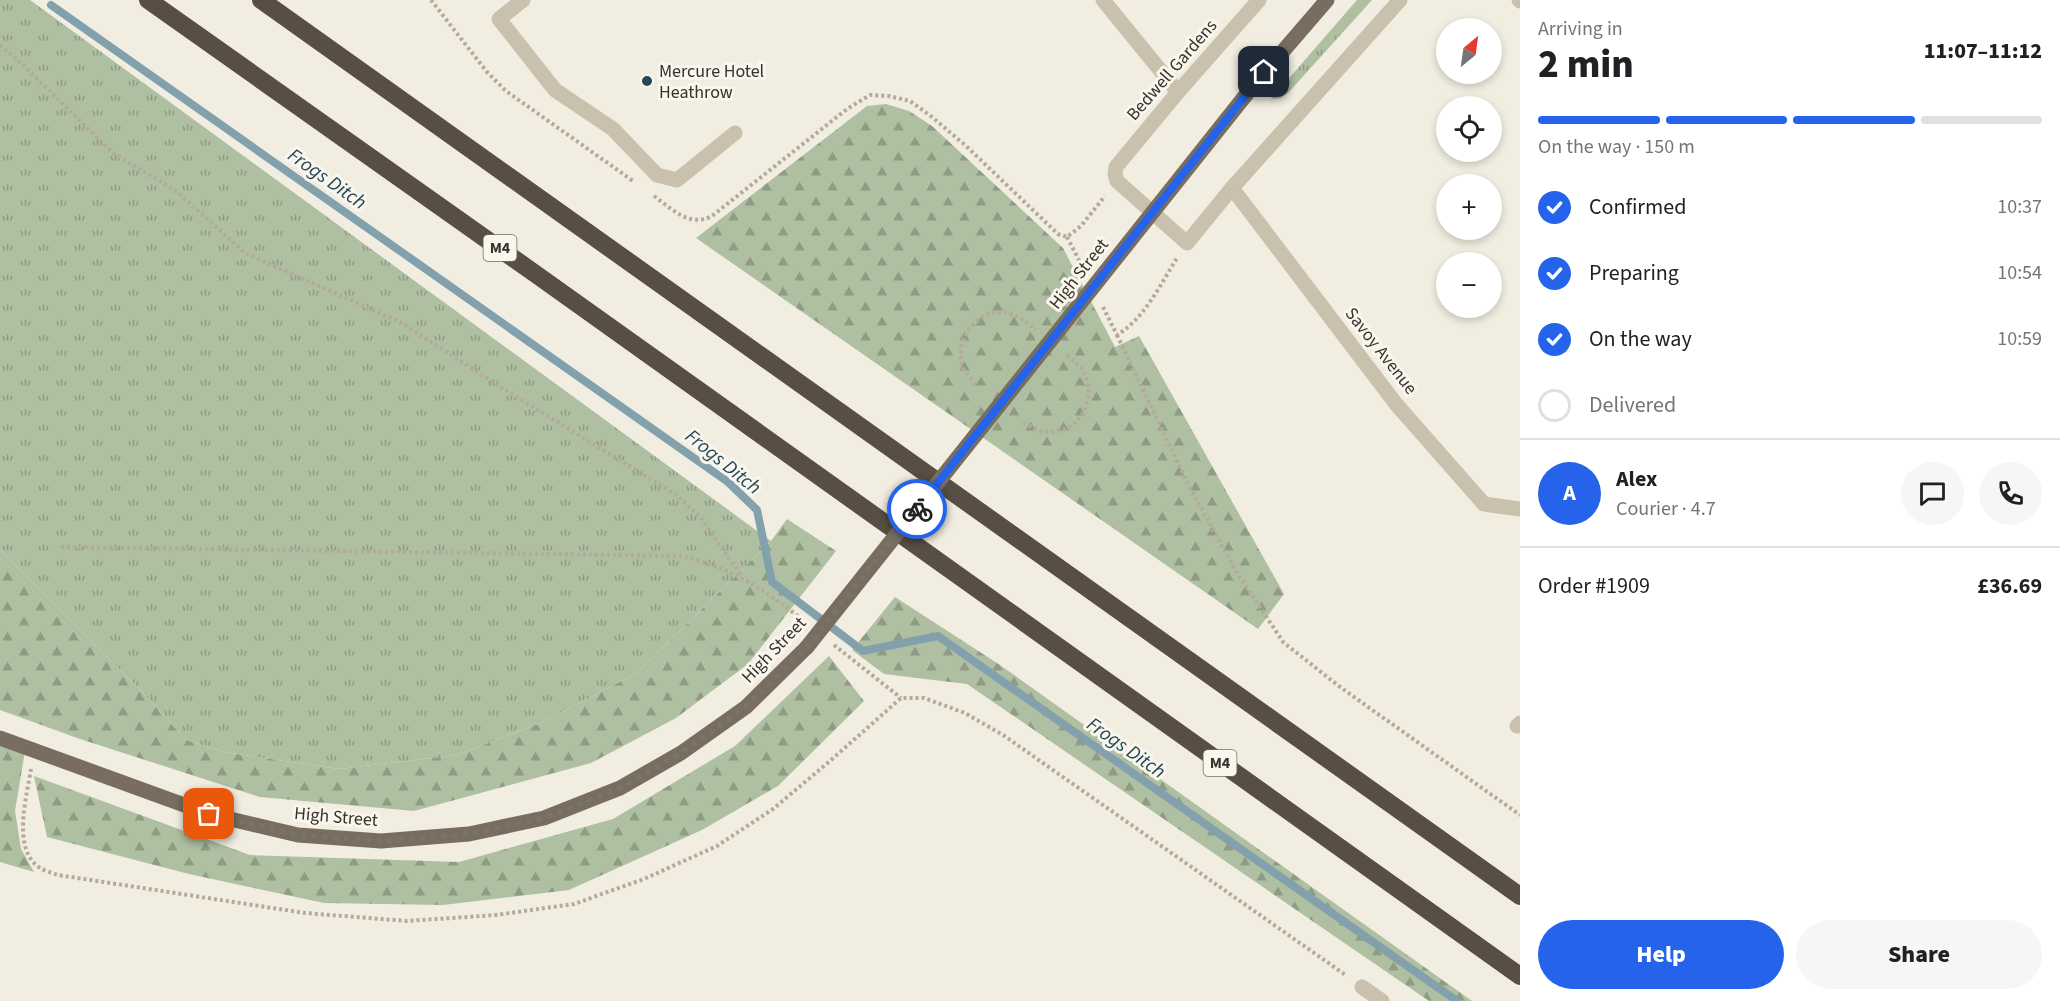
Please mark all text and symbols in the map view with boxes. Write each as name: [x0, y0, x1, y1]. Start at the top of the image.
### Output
street label: Bedwell Gardens: [1121, 14, 1223, 126]
text: Arriving in: [1538, 15, 1623, 43]
north arrow: [1436, 18, 1502, 84]
map controls: [1436, 18, 1502, 318]
text: 11:07–11:12: [1924, 35, 2042, 67]
text: 2 min: [1538, 37, 1634, 93]
pin: [1238, 46, 1289, 97]
icon: home: [1247, 55, 1280, 88]
place label: Mercure Hotel Heathrow: [659, 59, 764, 105]
marker: Mercure Hotel Heathrow: [640, 74, 654, 88]
button: locate: [1436, 96, 1502, 162]
text: On the way · 150 m: [1538, 133, 1695, 161]
water label: Frogs Ditch: [282, 142, 372, 216]
button: +: [1436, 174, 1502, 240]
icon: check: [1538, 191, 1571, 224]
text: Confirmed: [1589, 191, 1686, 223]
text: 10:37: [1997, 193, 2042, 221]
street label: High Street: [1043, 233, 1115, 315]
road number: M4: [484, 235, 516, 261]
button: −: [1436, 252, 1502, 318]
icon: check: [1538, 257, 1571, 290]
text: Preparing: [1589, 257, 1679, 289]
text: 10:54: [1997, 259, 2042, 287]
street label: Savoy Avenue: [1339, 302, 1423, 400]
icon: check: [1538, 323, 1571, 356]
text: On the way: [1589, 323, 1692, 355]
text: 10:59: [1997, 325, 2042, 353]
text: Delivered: [1589, 389, 1676, 421]
water label: Frogs Ditch: [679, 423, 767, 501]
button: chat: [1901, 462, 1964, 525]
button: phone: [1979, 462, 2042, 525]
text: Alex: [1616, 463, 1657, 495]
text: A: [1563, 477, 1576, 509]
courier: [887, 479, 947, 539]
icon: bike: [901, 493, 934, 526]
text: Courier · 4.7: [1616, 495, 1716, 523]
text: Order #1909: [1538, 570, 1650, 602]
text: £36.69: [1977, 570, 2042, 602]
street label: High Street: [736, 611, 812, 689]
water label: Frogs Ditch: [1081, 711, 1171, 785]
road number: M4: [1204, 750, 1236, 776]
pin: [183, 788, 234, 839]
icon: bag: [192, 797, 225, 830]
street label: High Street: [293, 801, 379, 833]
button: Help: [1538, 920, 1784, 989]
button: Share: [1796, 920, 2042, 989]

